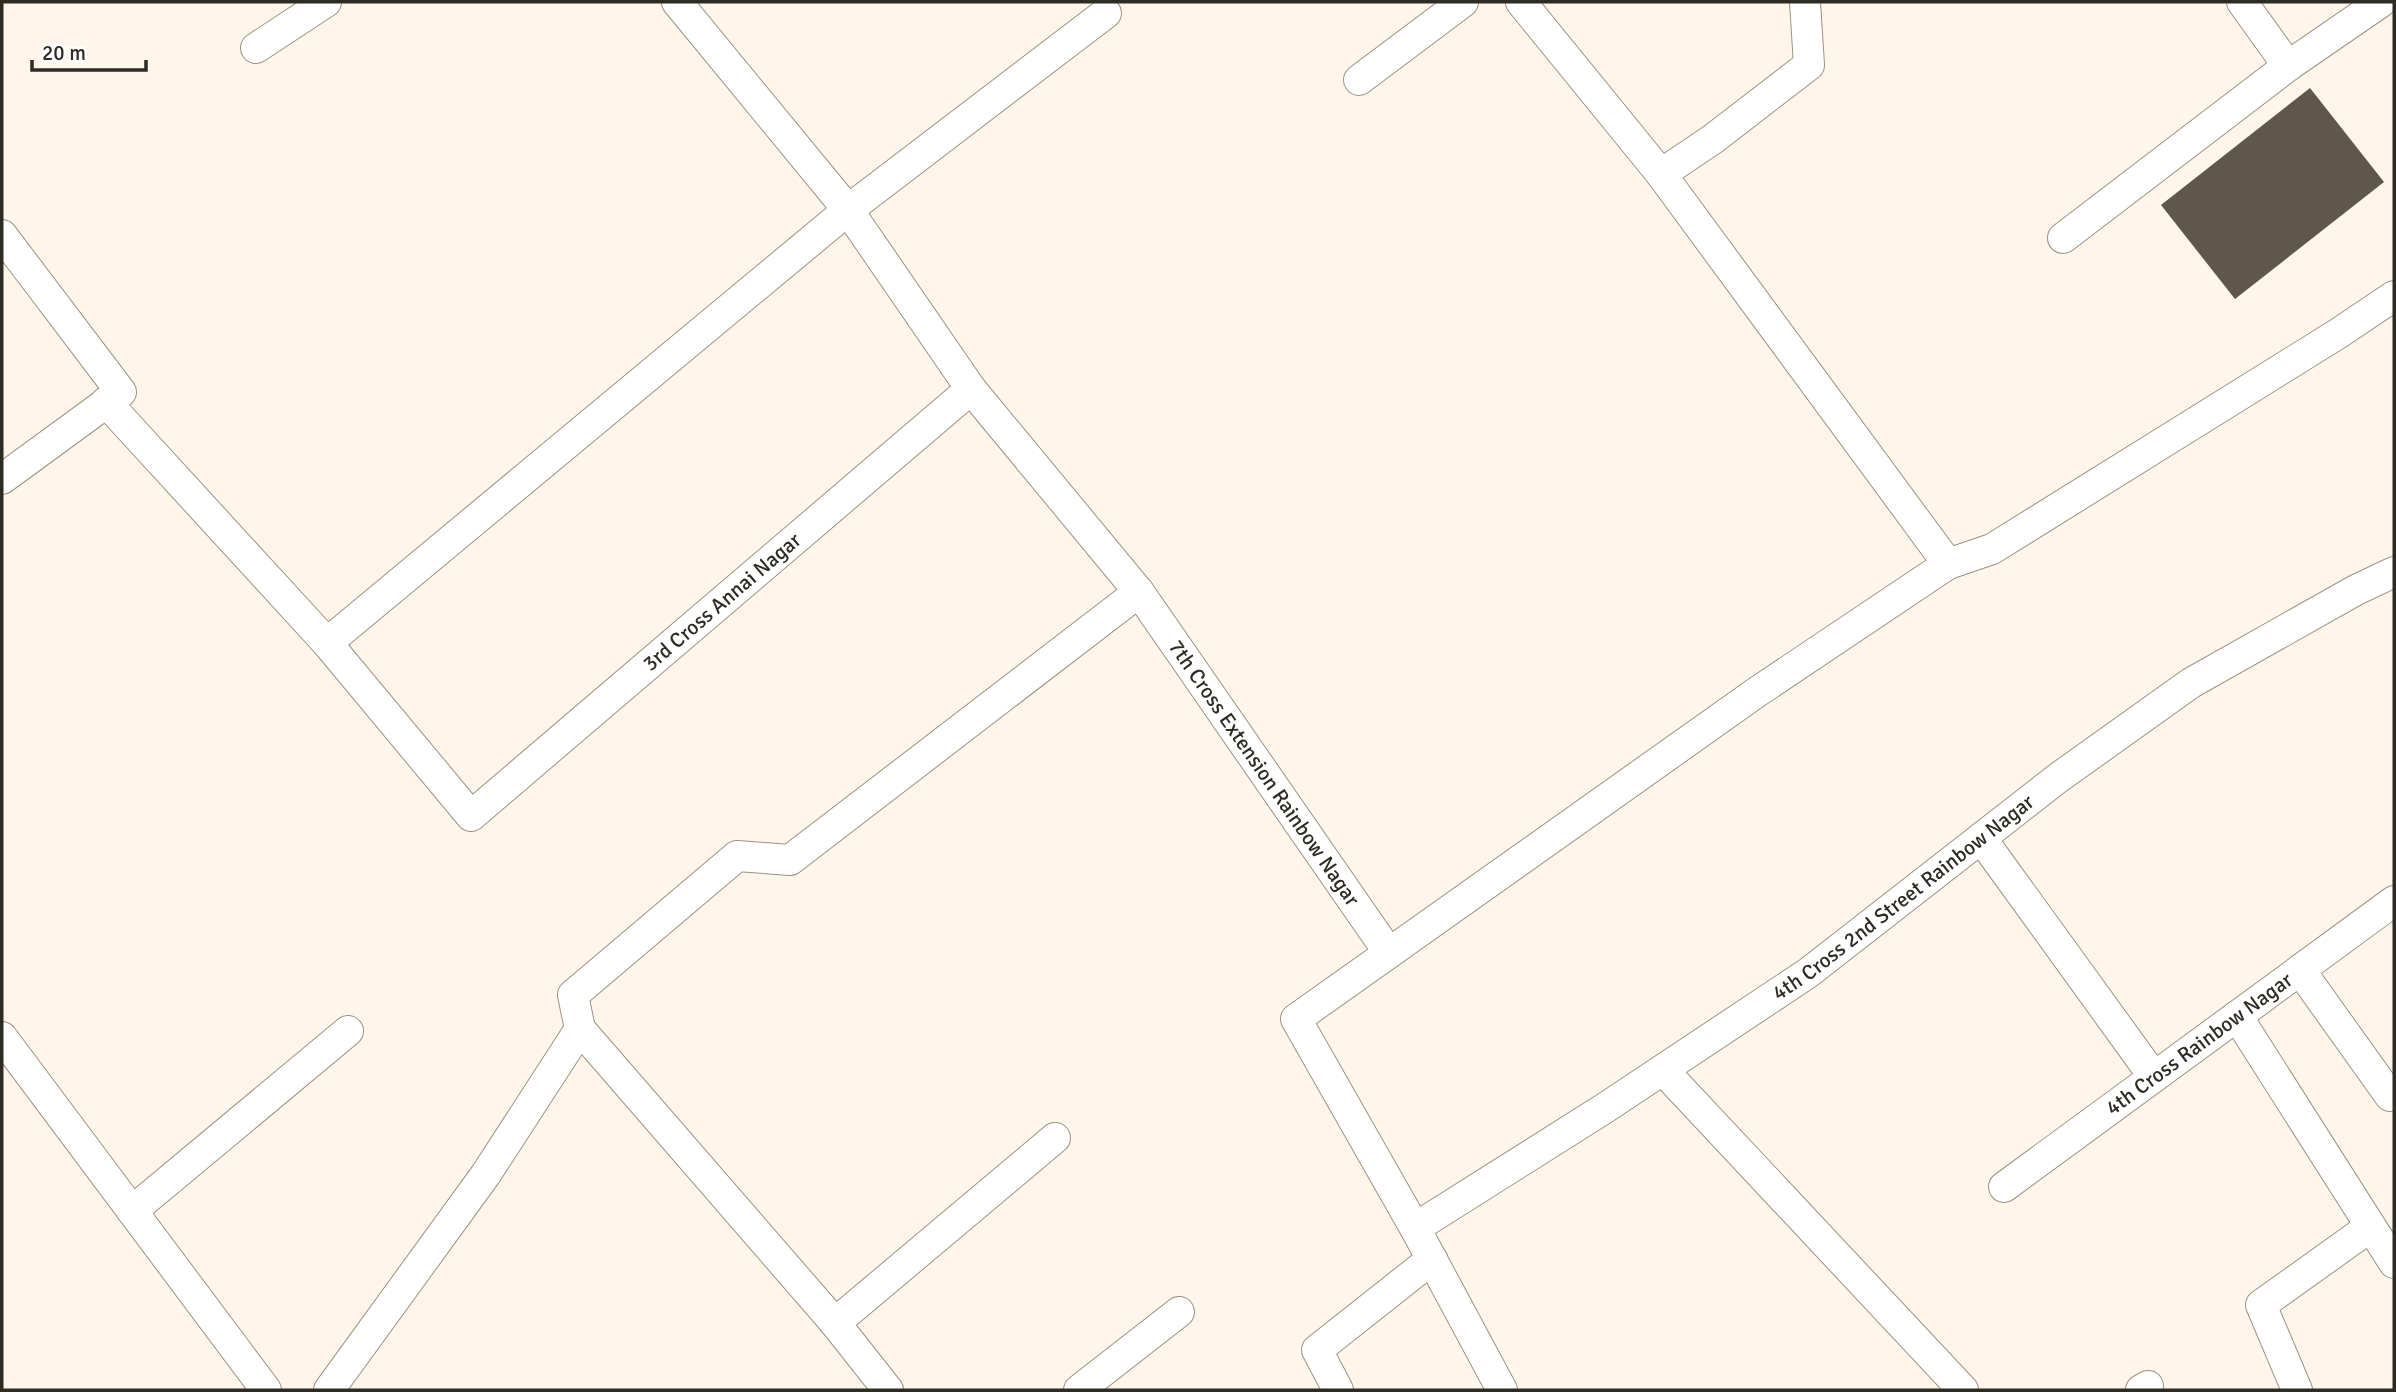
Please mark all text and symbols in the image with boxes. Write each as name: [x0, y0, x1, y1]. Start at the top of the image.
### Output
scale bar: [32, 28, 145, 72]
text: 20 m: [42, 40, 86, 66]
street label: 3rd Cross Annai Nagar: [637, 527, 806, 677]
street label: 7th Cross Extension Rainbow Nagar: [1163, 635, 1366, 911]
street label: 4th Cross 2nd Street Rainbow Nagar: [1767, 789, 2039, 1006]
street label: 4th Cross Rainbow Nagar: [2101, 967, 2298, 1121]

